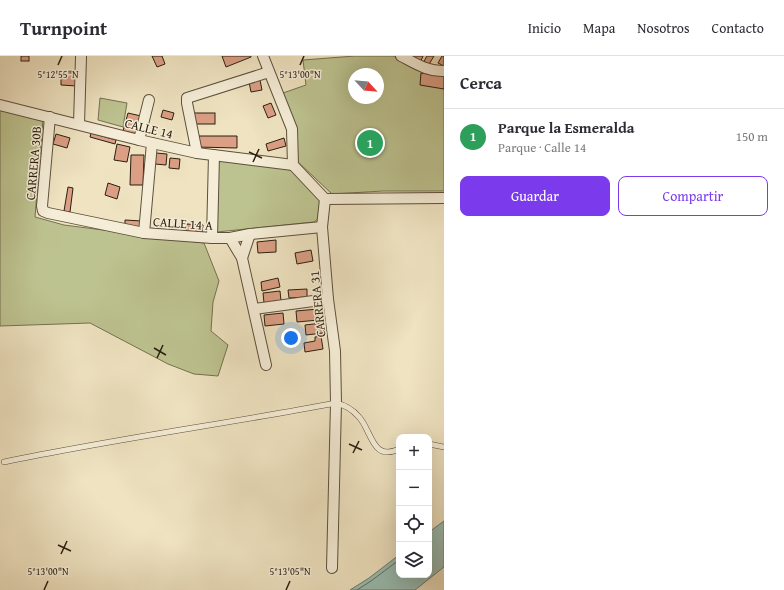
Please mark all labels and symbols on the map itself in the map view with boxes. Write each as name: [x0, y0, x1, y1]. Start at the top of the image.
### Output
text: 5°12'55"N: [37, 67, 79, 82]
text: 5°13'00"N: [279, 67, 321, 82]
north arrow: [348, 68, 384, 104]
street label: CALLE 14: [123, 113, 175, 144]
street label: CARRERA 30B: [21, 125, 46, 201]
pin: 1: [357, 128, 383, 158]
street label: CALLE 14 A: [152, 212, 214, 235]
street label: CARRERA 31: [305, 270, 330, 338]
your location: [281, 328, 301, 348]
text: 5°13'00"N: [27, 564, 69, 579]
text: 5°13'05"N: [269, 564, 311, 579]

